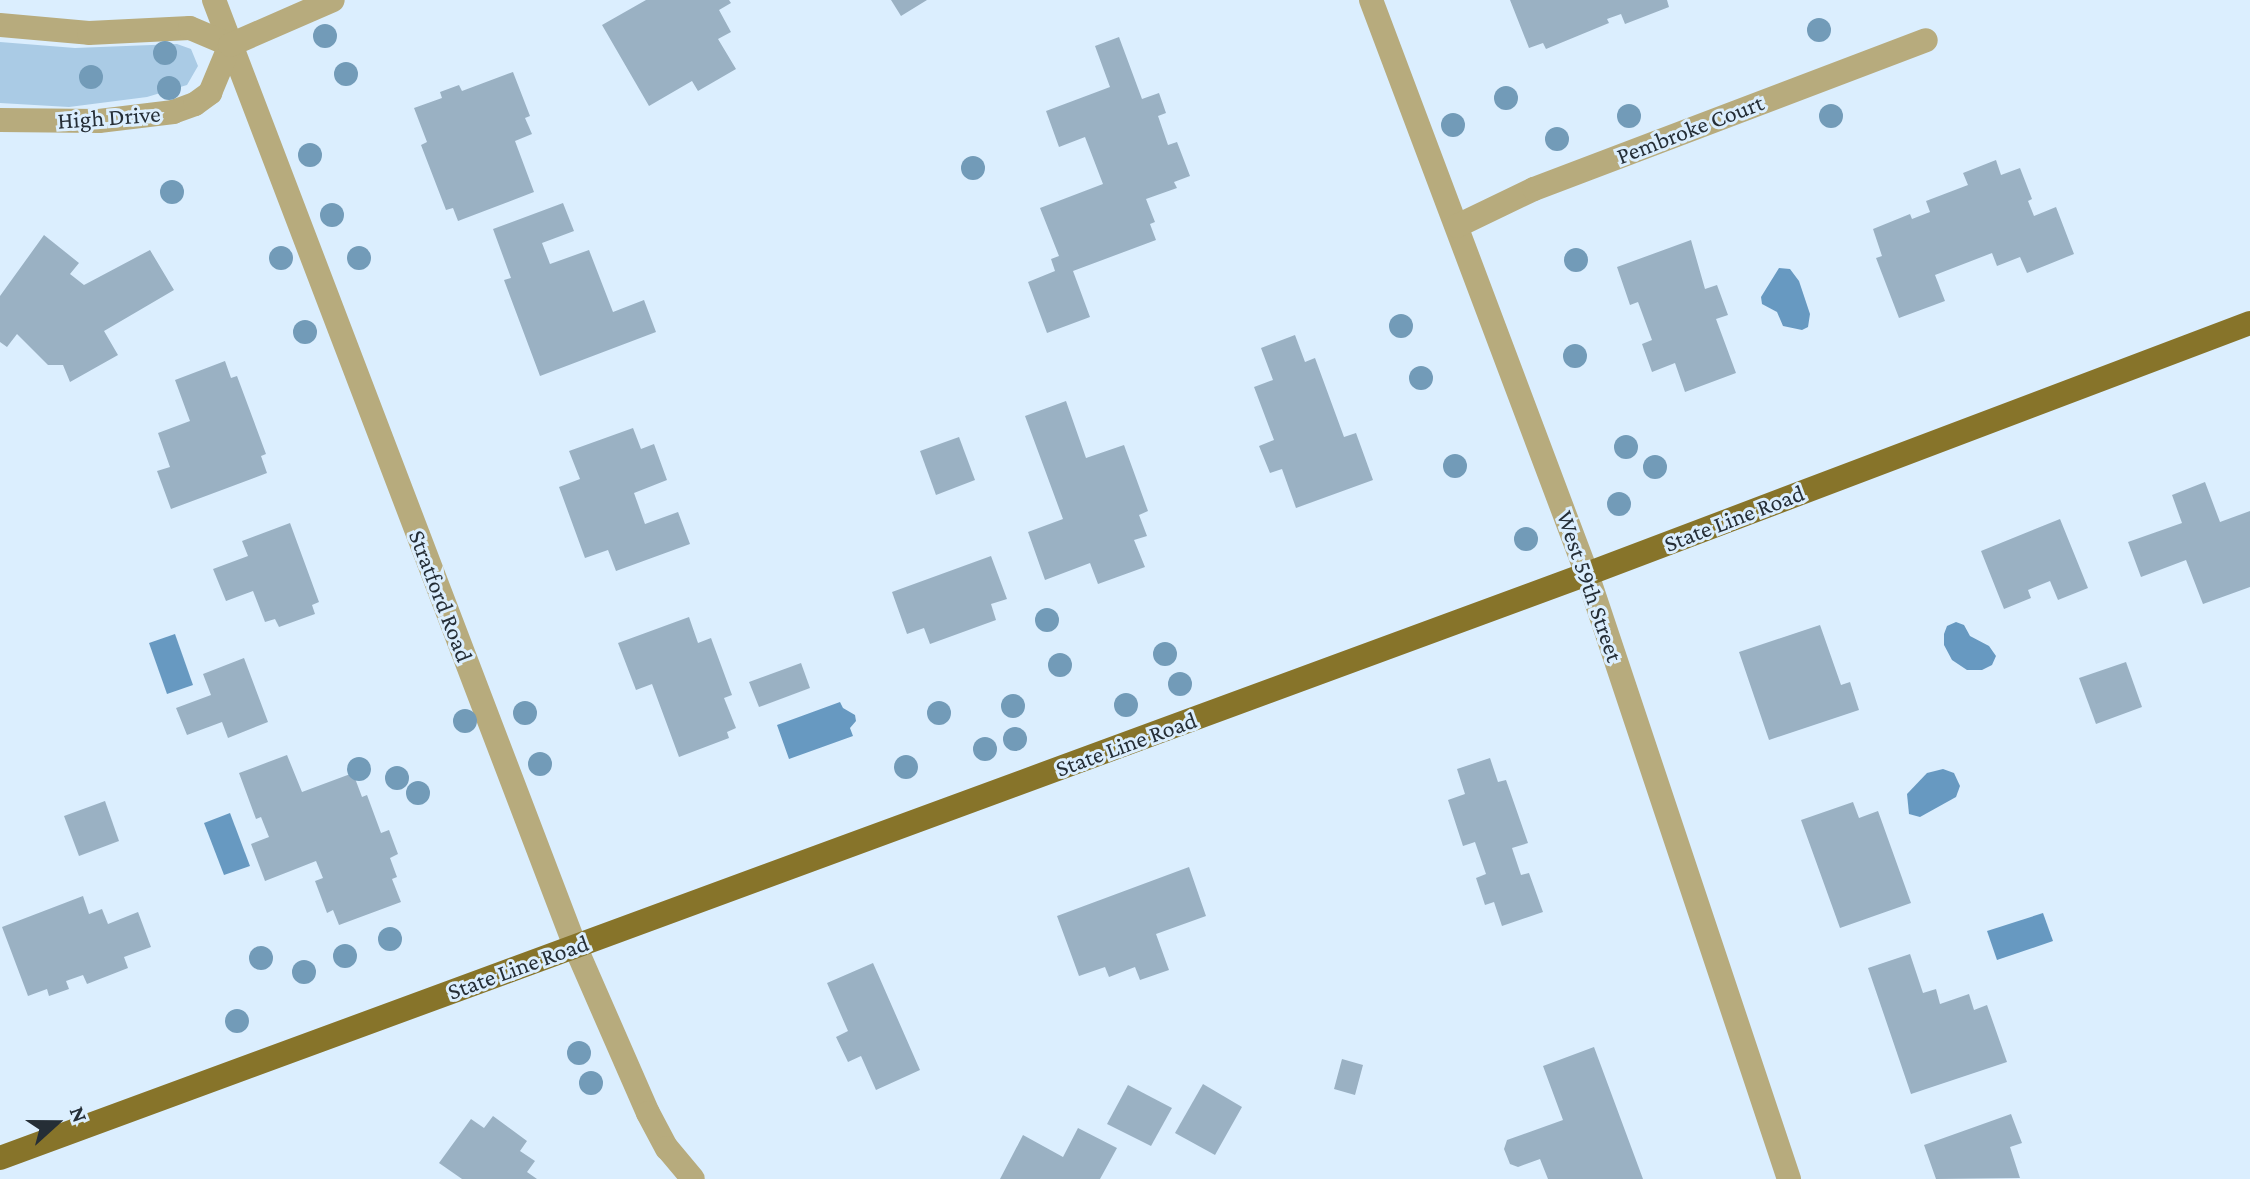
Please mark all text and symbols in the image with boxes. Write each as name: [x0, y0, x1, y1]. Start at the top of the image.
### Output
street label: Pembroke Court: [1612, 88, 1768, 170]
street label: High Drive: [57, 99, 161, 135]
street label: State Line Road: [1660, 478, 1808, 558]
street label: West 59th Street: [1551, 507, 1629, 665]
street label: Stratford Road: [403, 526, 479, 666]
street label: State Line Road: [1052, 705, 1200, 783]
street label: State Line Road: [444, 928, 592, 1006]
north arrow: [16, 1083, 96, 1163]
text: N: [65, 1103, 93, 1126]

